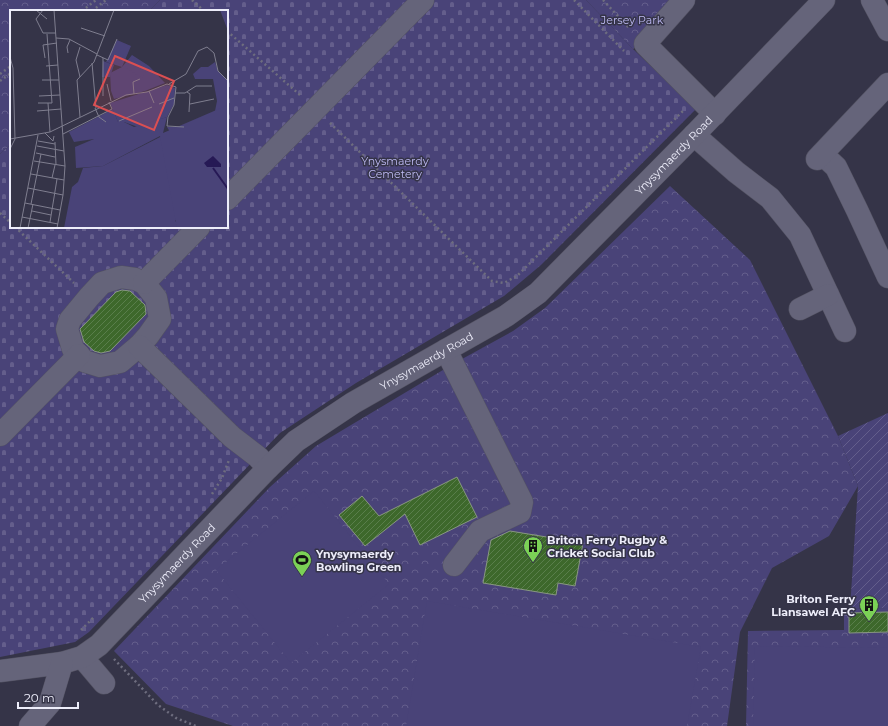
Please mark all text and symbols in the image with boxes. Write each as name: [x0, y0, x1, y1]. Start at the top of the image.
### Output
inset map: [10, 10, 228, 228]
park label: Jersey Park: [600, 13, 664, 27]
street label: Ynysymaerdy Road: [632, 113, 716, 198]
park label: Ynysmaerdy Cemetery: [361, 154, 429, 181]
street label: Ynysymaerdy Road: [377, 329, 476, 393]
street label: Ynysymaerdy Road: [135, 521, 218, 606]
place label: Briton Ferry Rugby & Cricket Social Club: [547, 533, 667, 560]
building icon: Briton Ferry Rugby & Cricket Social Club: [522, 535, 544, 563]
place label: Ynysymaerdy Bowling Green: [315, 547, 401, 574]
sports icon: Ynysymaerdy Bowling Green: [291, 549, 313, 577]
place label: Briton Ferry Llansawel AFC: [771, 592, 855, 619]
building icon: Briton Ferry Llansawel AFC: [858, 594, 880, 622]
scale bar: [18, 684, 78, 710]
text: 20 m: [24, 690, 55, 705]

